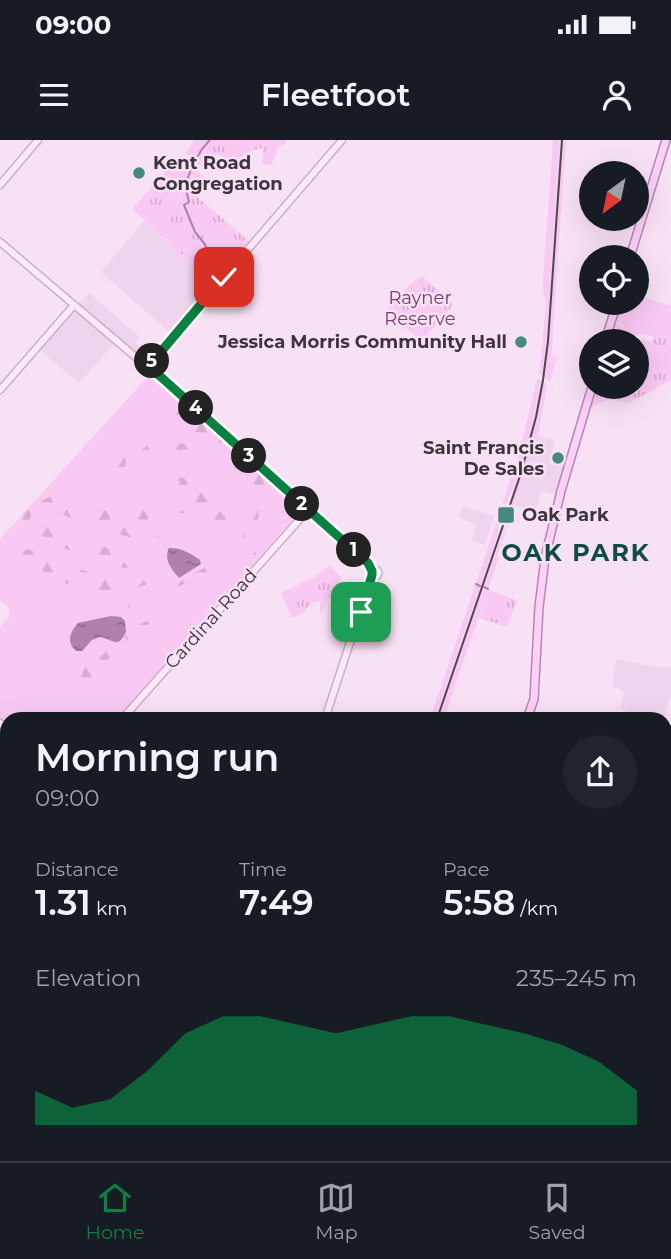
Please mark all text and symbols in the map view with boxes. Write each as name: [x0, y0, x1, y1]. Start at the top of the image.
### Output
text: 09:00: [35, 9, 111, 41]
text: Fleetfoot: [261, 75, 410, 114]
icon: menu: [35, 76, 73, 114]
icon: person: [598, 76, 636, 114]
place label: Kent Road Congregation: [153, 152, 283, 195]
north arrow: [579, 161, 649, 231]
map controls: [579, 161, 649, 399]
marker: Kent Road Congregation: [131, 165, 147, 181]
button: locate: [579, 245, 649, 315]
pin: [194, 247, 254, 307]
icon: check: [205, 258, 243, 296]
park label: Rayner Reserve: [384, 287, 456, 330]
button: layers: [579, 329, 649, 399]
place label: Jessica Morris Community Hall: [217, 331, 507, 353]
marker: Jessica Morris Community Hall: [513, 334, 529, 350]
pin: 5: [134, 344, 170, 378]
text: 5: [146, 349, 157, 372]
pin: 4: [178, 390, 214, 426]
text: 4: [189, 396, 202, 419]
place label: Saint Francis De Sales: [423, 437, 544, 480]
pin: 3: [232, 438, 266, 474]
text: 3: [243, 444, 254, 467]
marker: Saint Francis De Sales: [550, 450, 566, 466]
pin: 2: [284, 486, 320, 522]
text: 2: [296, 492, 307, 515]
place label: Oak Park: [522, 504, 609, 526]
marker: Oak Park: [496, 505, 516, 525]
pin: 1: [336, 532, 372, 568]
text: 1: [350, 538, 357, 561]
district label: OAK PARK: [501, 538, 651, 567]
street label: Cardinal Road: [160, 565, 262, 673]
pin: [331, 582, 391, 642]
icon: arrive: [342, 593, 380, 631]
text: Morning run: [35, 734, 279, 781]
button: share: [563, 735, 637, 809]
text: 09:00: [35, 784, 100, 812]
text: Distance: [35, 858, 118, 881]
text: Time: [239, 858, 287, 881]
text: Pace: [443, 858, 490, 881]
text: 1.31: [35, 881, 91, 924]
text: 7:49: [239, 881, 314, 924]
text: 5:58: [443, 881, 515, 924]
text: km: [91, 897, 127, 920]
text: /km: [515, 897, 558, 920]
text: Elevation: [35, 964, 141, 992]
text: 235–245 m: [516, 964, 637, 992]
tab: Home: [85, 1179, 144, 1244]
tab: Map: [315, 1179, 358, 1244]
tab: Saved: [528, 1179, 586, 1244]

